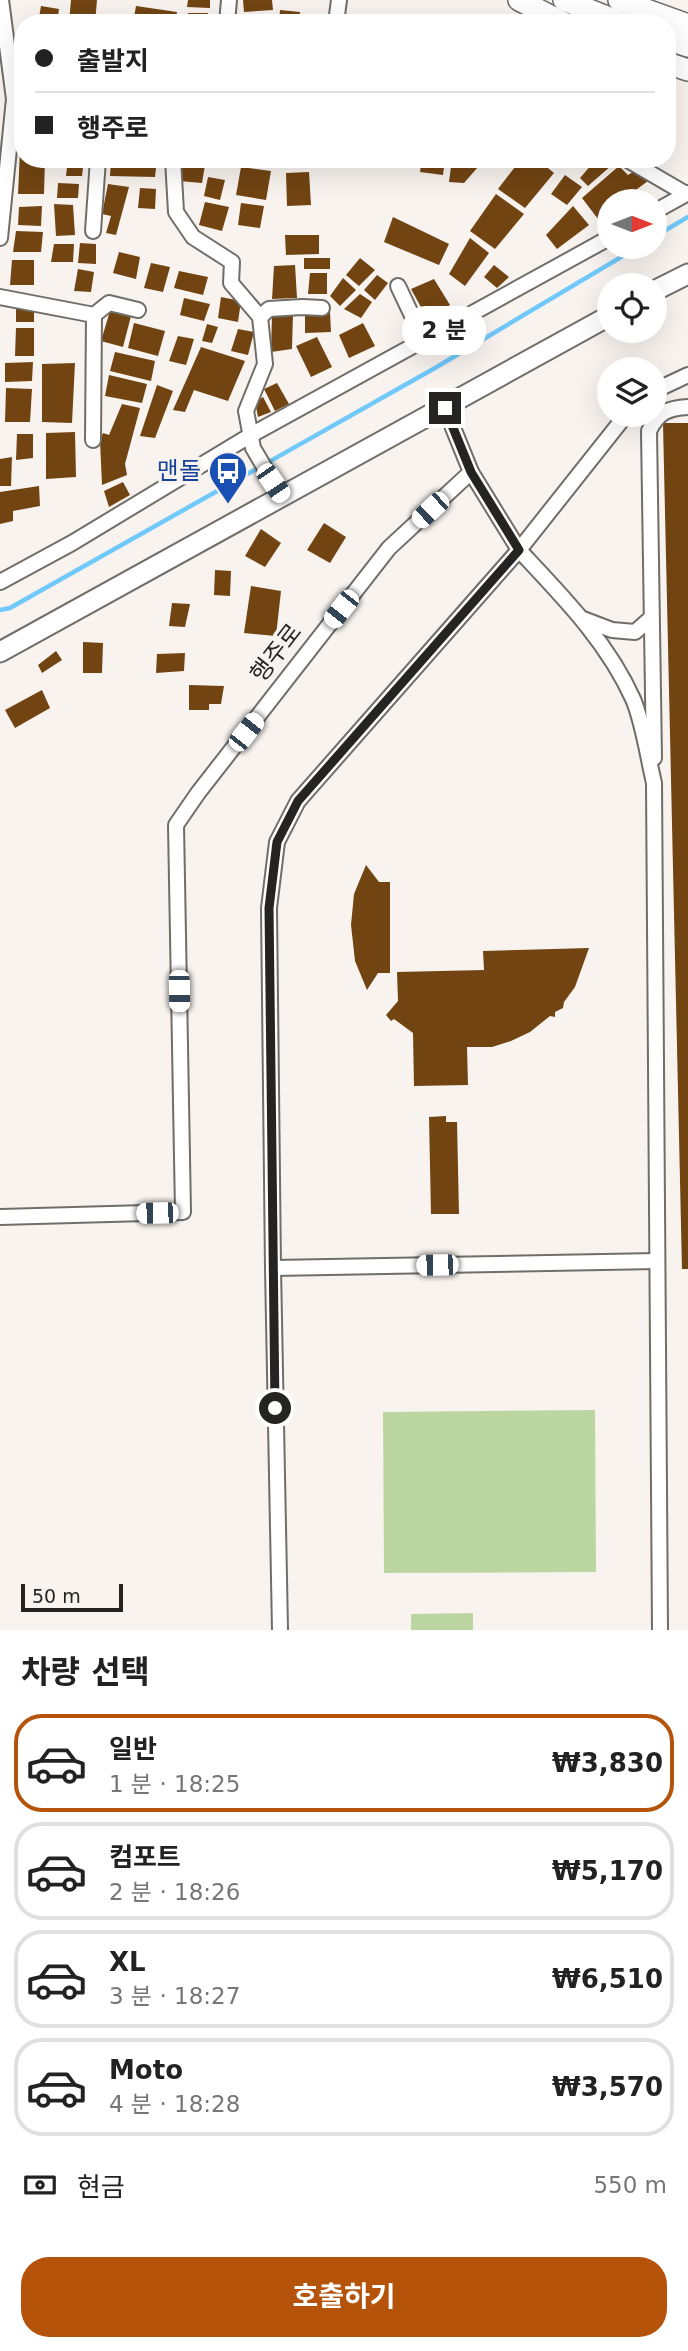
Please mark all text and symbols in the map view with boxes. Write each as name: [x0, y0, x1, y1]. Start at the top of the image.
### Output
text: 출발지: [77, 46, 149, 76]
text: 행주로: [77, 113, 149, 143]
north arrow: [597, 189, 667, 259]
map controls: [597, 189, 667, 427]
button: locate: [597, 273, 667, 343]
callout: 2 분: [403, 306, 487, 356]
text: 2 분: [421, 317, 467, 343]
button: layers: [597, 357, 667, 427]
route end: [429, 392, 461, 424]
bus stop icon: 맨돌: [207, 450, 249, 505]
place label: 맨돌: [157, 457, 201, 485]
car: [253, 460, 294, 506]
car: [408, 488, 453, 532]
car: [320, 586, 363, 632]
street label: 행주로: [245, 618, 307, 688]
car: [225, 709, 268, 755]
car: [169, 970, 190, 1012]
car: [136, 1202, 179, 1224]
car: [416, 1254, 459, 1276]
route start: [259, 1392, 291, 1424]
scale bar: [21, 1581, 122, 1613]
text: 50 m: [32, 1585, 81, 1607]
text: 차량 선택: [21, 1653, 150, 1691]
icon: car: [25, 1732, 88, 1795]
text: 일반: [109, 1734, 157, 1764]
text: ₩3,830: [552, 1748, 663, 1778]
text: 1 분 · 18:25: [109, 1771, 240, 1797]
icon: car: [25, 1840, 88, 1903]
text: 컴포트: [109, 1842, 181, 1872]
text: ₩5,170: [552, 1856, 663, 1886]
text: 2 분 · 18:26: [109, 1879, 240, 1905]
text: XL: [109, 1947, 146, 1977]
icon: car: [25, 1948, 88, 2011]
text: ₩6,510: [552, 1964, 663, 1994]
text: 3 분 · 18:27: [109, 1983, 240, 2009]
text: Moto: [109, 2055, 183, 2085]
icon: car: [25, 2056, 88, 2119]
text: ₩3,570: [552, 2072, 663, 2102]
text: 4 분 · 18:28: [109, 2091, 240, 2117]
icon: cash: [21, 2166, 59, 2204]
text: 현금: [77, 2172, 125, 2202]
text: 550 m: [593, 2172, 667, 2198]
button: 호출하기: [21, 2257, 667, 2337]

